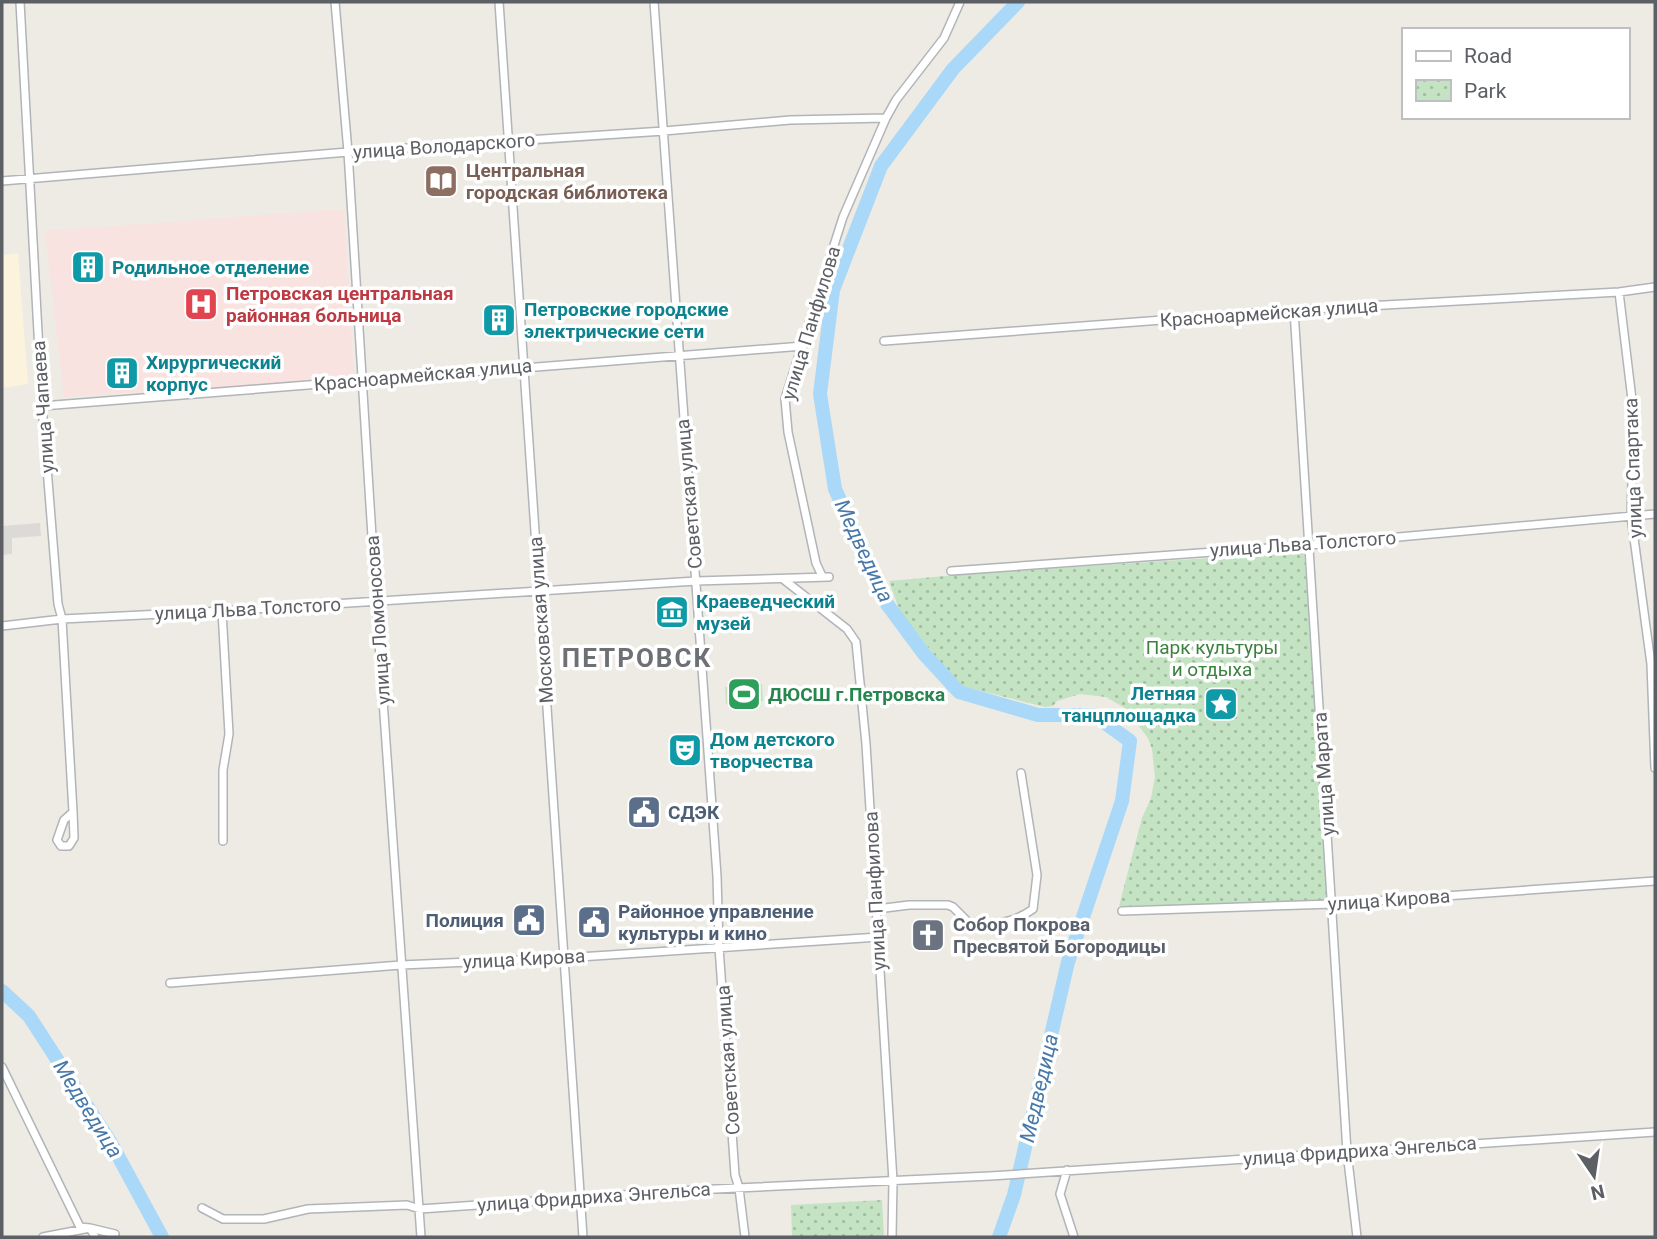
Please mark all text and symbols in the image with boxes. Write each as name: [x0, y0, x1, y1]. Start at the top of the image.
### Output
legend: [1402, 28, 1629, 119]
text: Road: [1464, 44, 1512, 68]
text: Park: [1464, 79, 1507, 103]
street label: улица Володарского: [352, 128, 536, 164]
place label: Центральная городская библиотека: [466, 159, 668, 204]
library icon: Центральная городская библиотека: [422, 162, 460, 200]
street label: улица Панфилова: [777, 243, 845, 403]
building icon: Родильное отделение: [69, 248, 107, 286]
place label: Родильное отделение: [112, 256, 309, 279]
place label: Петровская центральная районная больница: [226, 282, 454, 327]
hospital icon: Петровская центральная районная больница: [182, 285, 220, 323]
street label: Красноармейская улица: [1159, 294, 1379, 332]
place label: Петровские городские электрические сети: [524, 298, 729, 343]
building icon: Петровские городские электрические сети: [480, 301, 518, 339]
street label: улица Чапаева: [27, 340, 59, 474]
place label: Хирургический корпус: [146, 351, 281, 396]
building icon: Хирургический корпус: [103, 354, 141, 392]
street label: Красноармейская улица: [313, 354, 533, 396]
street label: улица Спартака: [1619, 397, 1647, 539]
street label: Советская улица: [671, 418, 707, 570]
water label: Медведица: [830, 496, 898, 606]
street label: улица Льва Толстого: [1209, 526, 1397, 562]
street label: улица Ломоносова: [361, 534, 395, 706]
street label: Московская улица: [524, 536, 558, 704]
place label: Краеведческий музей: [696, 590, 835, 635]
street label: улица Льва Толстого: [154, 593, 342, 625]
museum icon: Краеведческий музей: [653, 593, 691, 631]
park label: Парк культуры и отдыха: [1146, 636, 1278, 681]
district label: ПЕТРОВСК: [562, 643, 712, 673]
sports icon: ДЮСШ г.Петровска: [725, 675, 763, 713]
place label: Летняя танцплощадка: [1062, 682, 1196, 727]
place label: ДЮСШ г.Петровска: [768, 683, 945, 706]
place icon: Летняя танцплощадка: [1202, 685, 1240, 723]
street label: улица Марата: [1308, 711, 1340, 837]
place label: Дом детского творчества: [710, 728, 835, 773]
theatre icon: Дом детского творчества: [666, 731, 704, 769]
public building icon: СДЭК: [625, 793, 663, 831]
place label: СДЭК: [668, 801, 720, 824]
street label: улица Панфилова: [859, 811, 891, 971]
street label: улица Кирова: [1327, 884, 1451, 916]
place label: Районное управление культуры и кино: [618, 900, 814, 945]
public building icon: Полиция: [510, 901, 548, 939]
public building icon: Районное управление культуры и кино: [575, 903, 613, 941]
place label: Полиция: [425, 909, 504, 932]
place label: Собор Покрова Пресвятой Богородицы: [953, 913, 1166, 958]
church icon: Собор Покрова Пресвятой Богородицы: [909, 916, 947, 954]
street label: улица Кирова: [462, 944, 586, 974]
street label: Советская улица: [711, 984, 745, 1136]
water label: Медведица: [1015, 1031, 1063, 1145]
water label: Медведица: [49, 1056, 127, 1162]
street label: улица Фридриха Энгельса: [1242, 1131, 1478, 1171]
north arrow: [1559, 1141, 1629, 1211]
street label: улица Фридриха Энгельса: [476, 1177, 712, 1217]
text: N: [1589, 1179, 1607, 1205]

